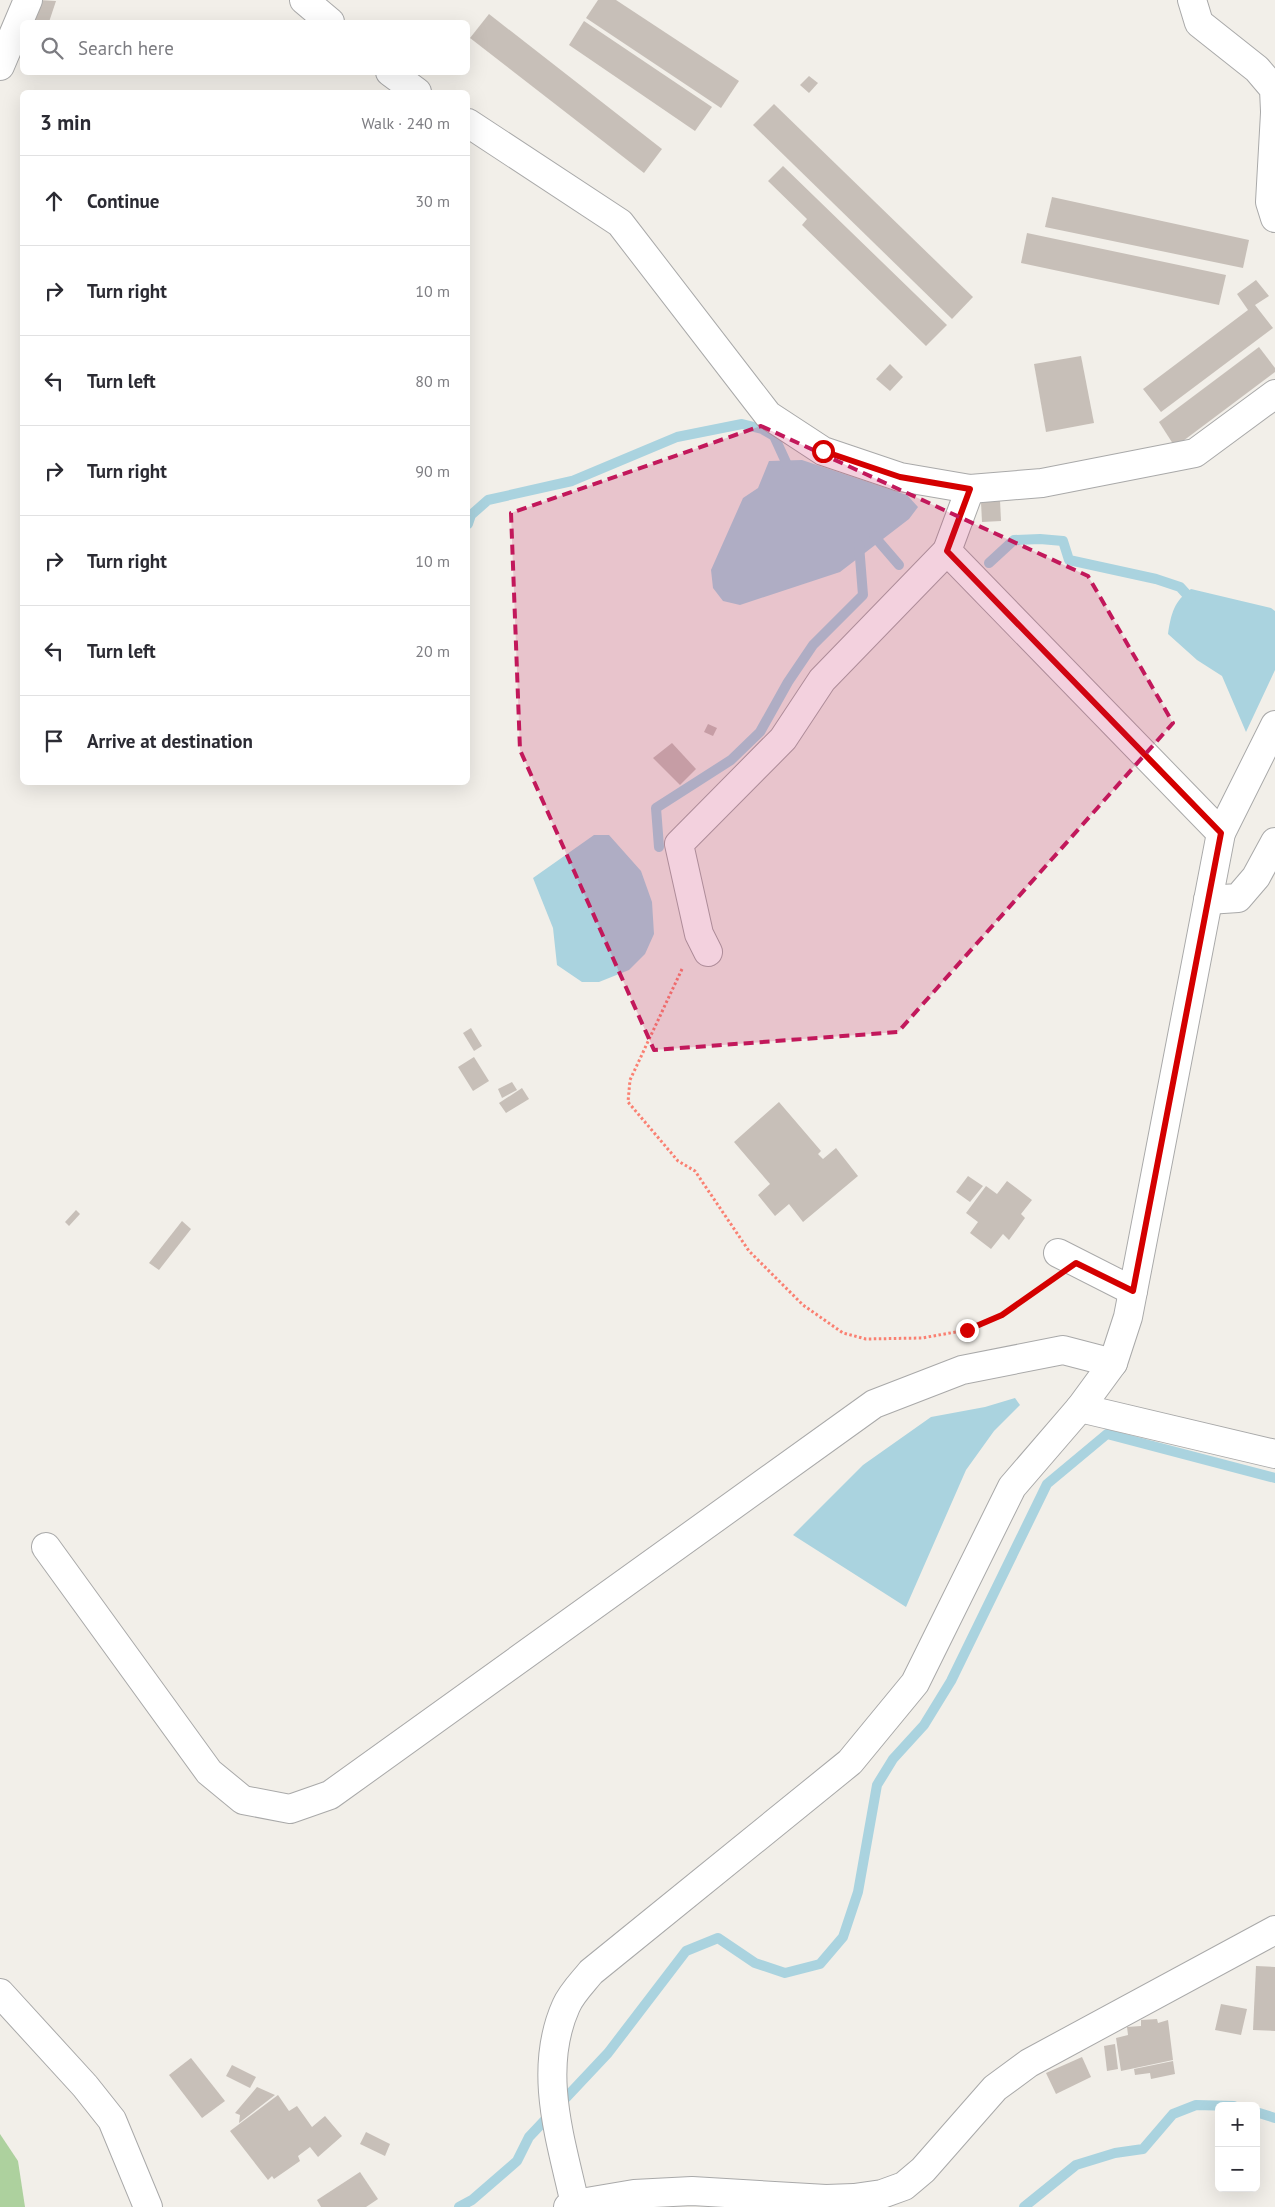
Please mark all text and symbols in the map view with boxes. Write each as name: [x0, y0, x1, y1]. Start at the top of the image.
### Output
search box: [20, 20, 470, 75]
icon: search: [38, 34, 66, 62]
text: Search here: [78, 36, 174, 60]
text: 3 min: [40, 109, 91, 136]
text: Walk · 240 m: [361, 113, 450, 133]
icon: ahead: [40, 187, 68, 215]
text: Continue: [87, 189, 159, 213]
text: 30 m: [415, 191, 450, 211]
icon: right: [40, 277, 68, 305]
text: Turn right: [87, 279, 167, 303]
text: 10 m: [415, 281, 450, 301]
icon: left: [40, 367, 68, 395]
text: Turn left: [87, 369, 156, 393]
text: 80 m: [415, 371, 450, 391]
route start: [812, 440, 835, 463]
icon: right: [40, 457, 68, 485]
text: Turn right: [87, 459, 167, 483]
text: 90 m: [415, 461, 450, 481]
icon: right: [40, 547, 68, 575]
text: Turn right: [87, 549, 167, 573]
text: 10 m: [415, 551, 450, 571]
icon: left: [40, 637, 68, 665]
text: Turn left: [87, 639, 156, 663]
text: 20 m: [415, 641, 450, 661]
icon: arrive: [40, 727, 68, 755]
text: Arrive at destination: [87, 729, 253, 753]
route end: [956, 1319, 979, 1342]
map controls: [1215, 2102, 1260, 2192]
button: +: [1215, 2102, 1260, 2147]
button: −: [1215, 2147, 1260, 2192]

